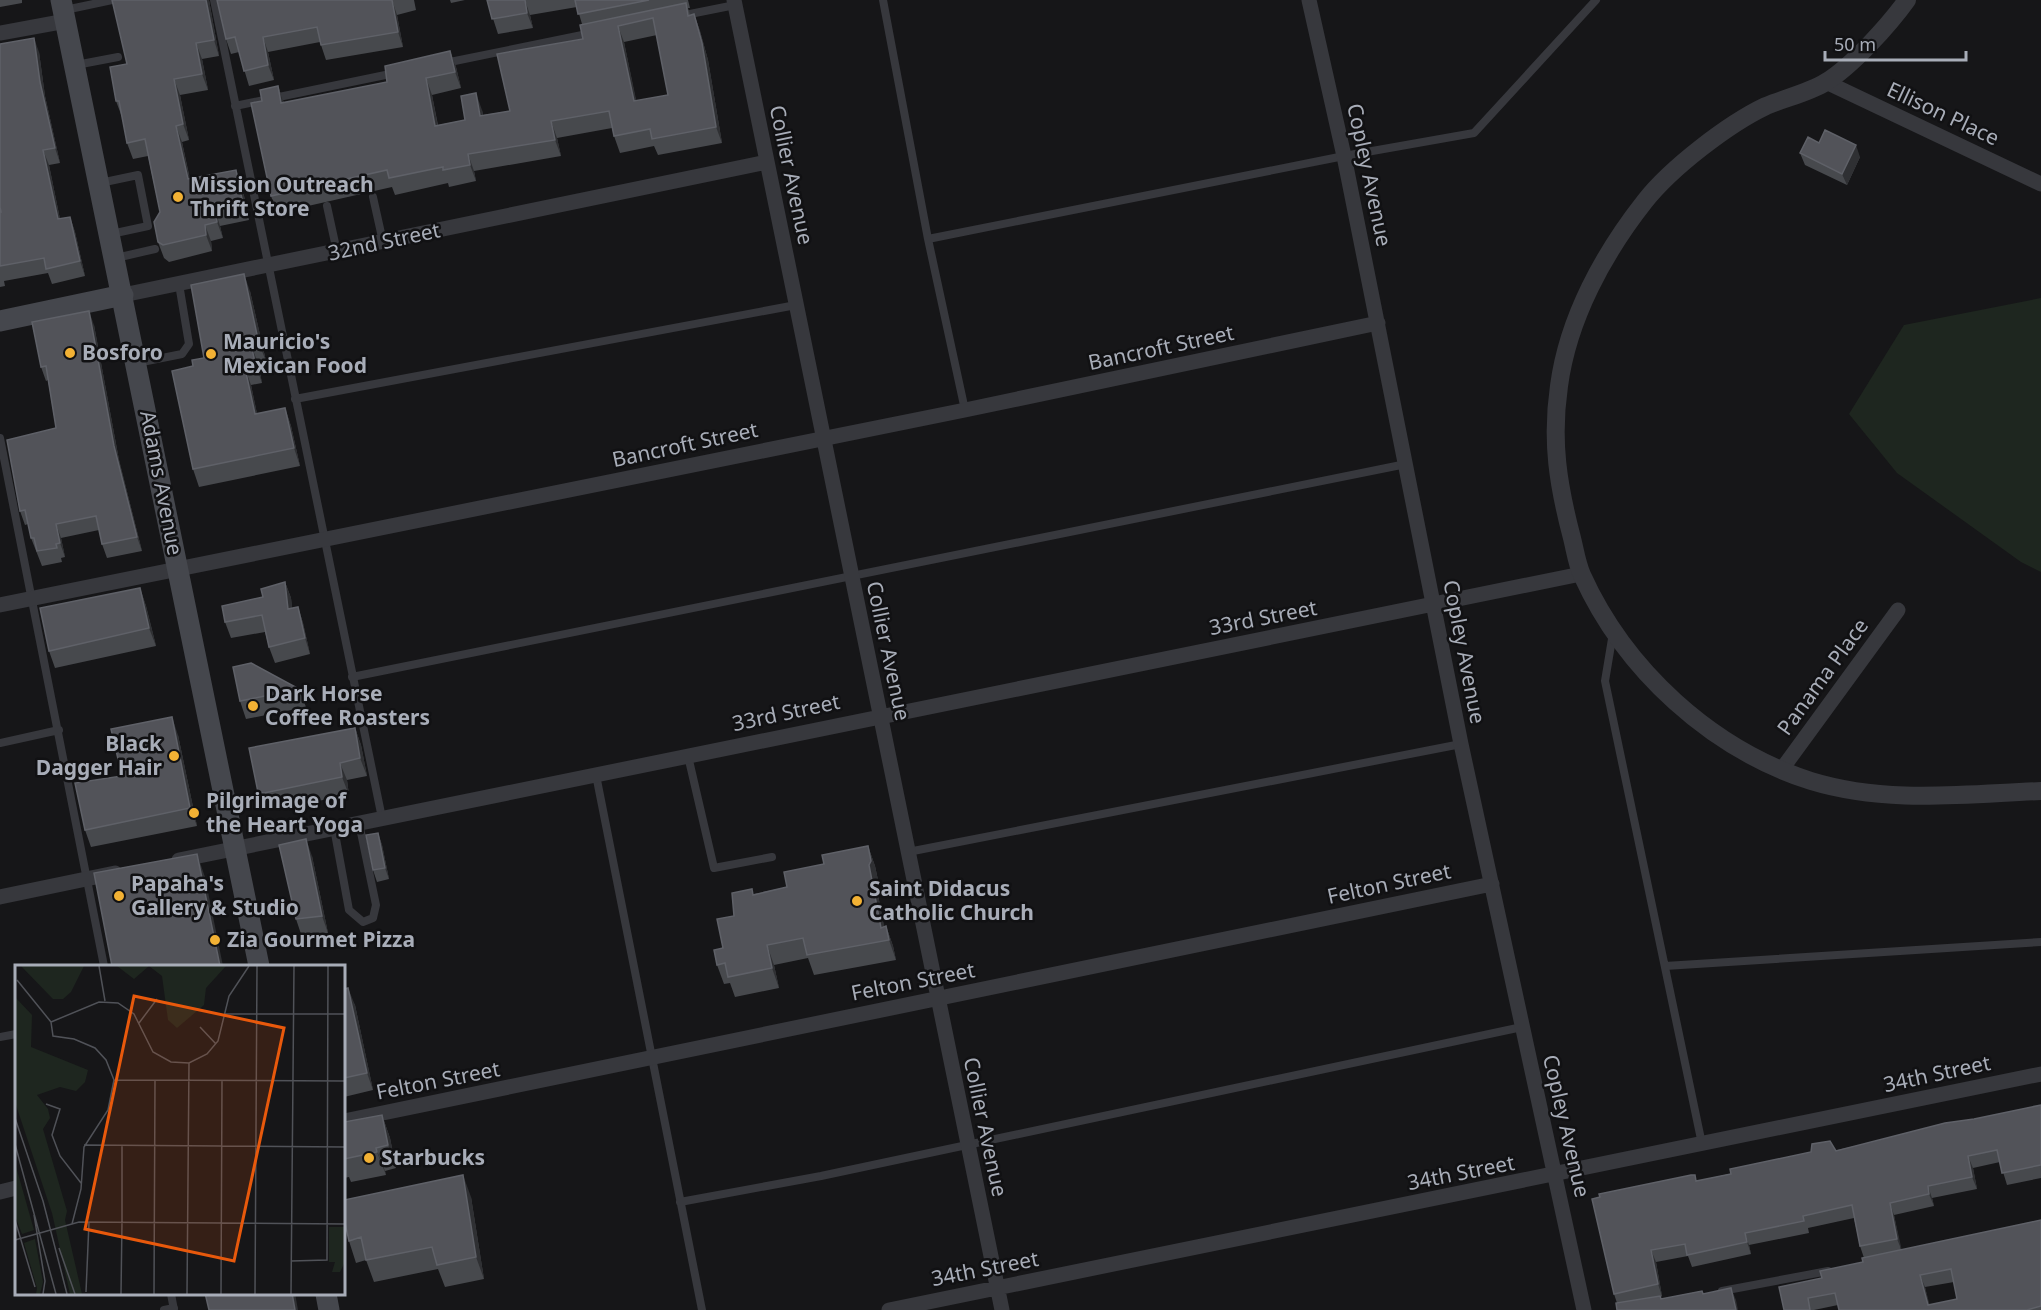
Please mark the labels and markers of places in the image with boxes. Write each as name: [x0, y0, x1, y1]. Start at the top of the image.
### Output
place label: Mission Outreach Thrift Store: [190, 170, 374, 222]
marker: Mission Outreach Thrift Store: [171, 190, 185, 204]
place label: Mauricio's Mexican Food: [223, 327, 367, 379]
place label: Bosforo: [82, 338, 163, 366]
marker: Bosforo: [63, 346, 77, 360]
marker: Mauricio's Mexican Food: [204, 347, 218, 361]
place label: Dark Horse Coffee Roasters: [265, 679, 430, 731]
marker: Dark Horse Coffee Roasters: [246, 699, 260, 713]
place label: Black Dagger Hair: [36, 729, 163, 781]
marker: Black Dagger Hair: [167, 749, 181, 763]
place label: Pilgrimage of the Heart Yoga: [206, 786, 363, 838]
marker: Pilgrimage of the Heart Yoga: [187, 806, 201, 820]
place label: Papaha's Gallery & Studio: [131, 869, 299, 921]
place label: Saint Didacus Catholic Church: [869, 874, 1034, 926]
marker: Papaha's Gallery & Studio: [112, 889, 126, 903]
marker: Saint Didacus Catholic Church: [850, 894, 864, 908]
place label: Zia Gourmet Pizza: [227, 925, 415, 953]
marker: Zia Gourmet Pizza: [208, 933, 222, 947]
place label: Starbucks: [381, 1143, 485, 1171]
marker: Starbucks: [362, 1151, 376, 1165]

